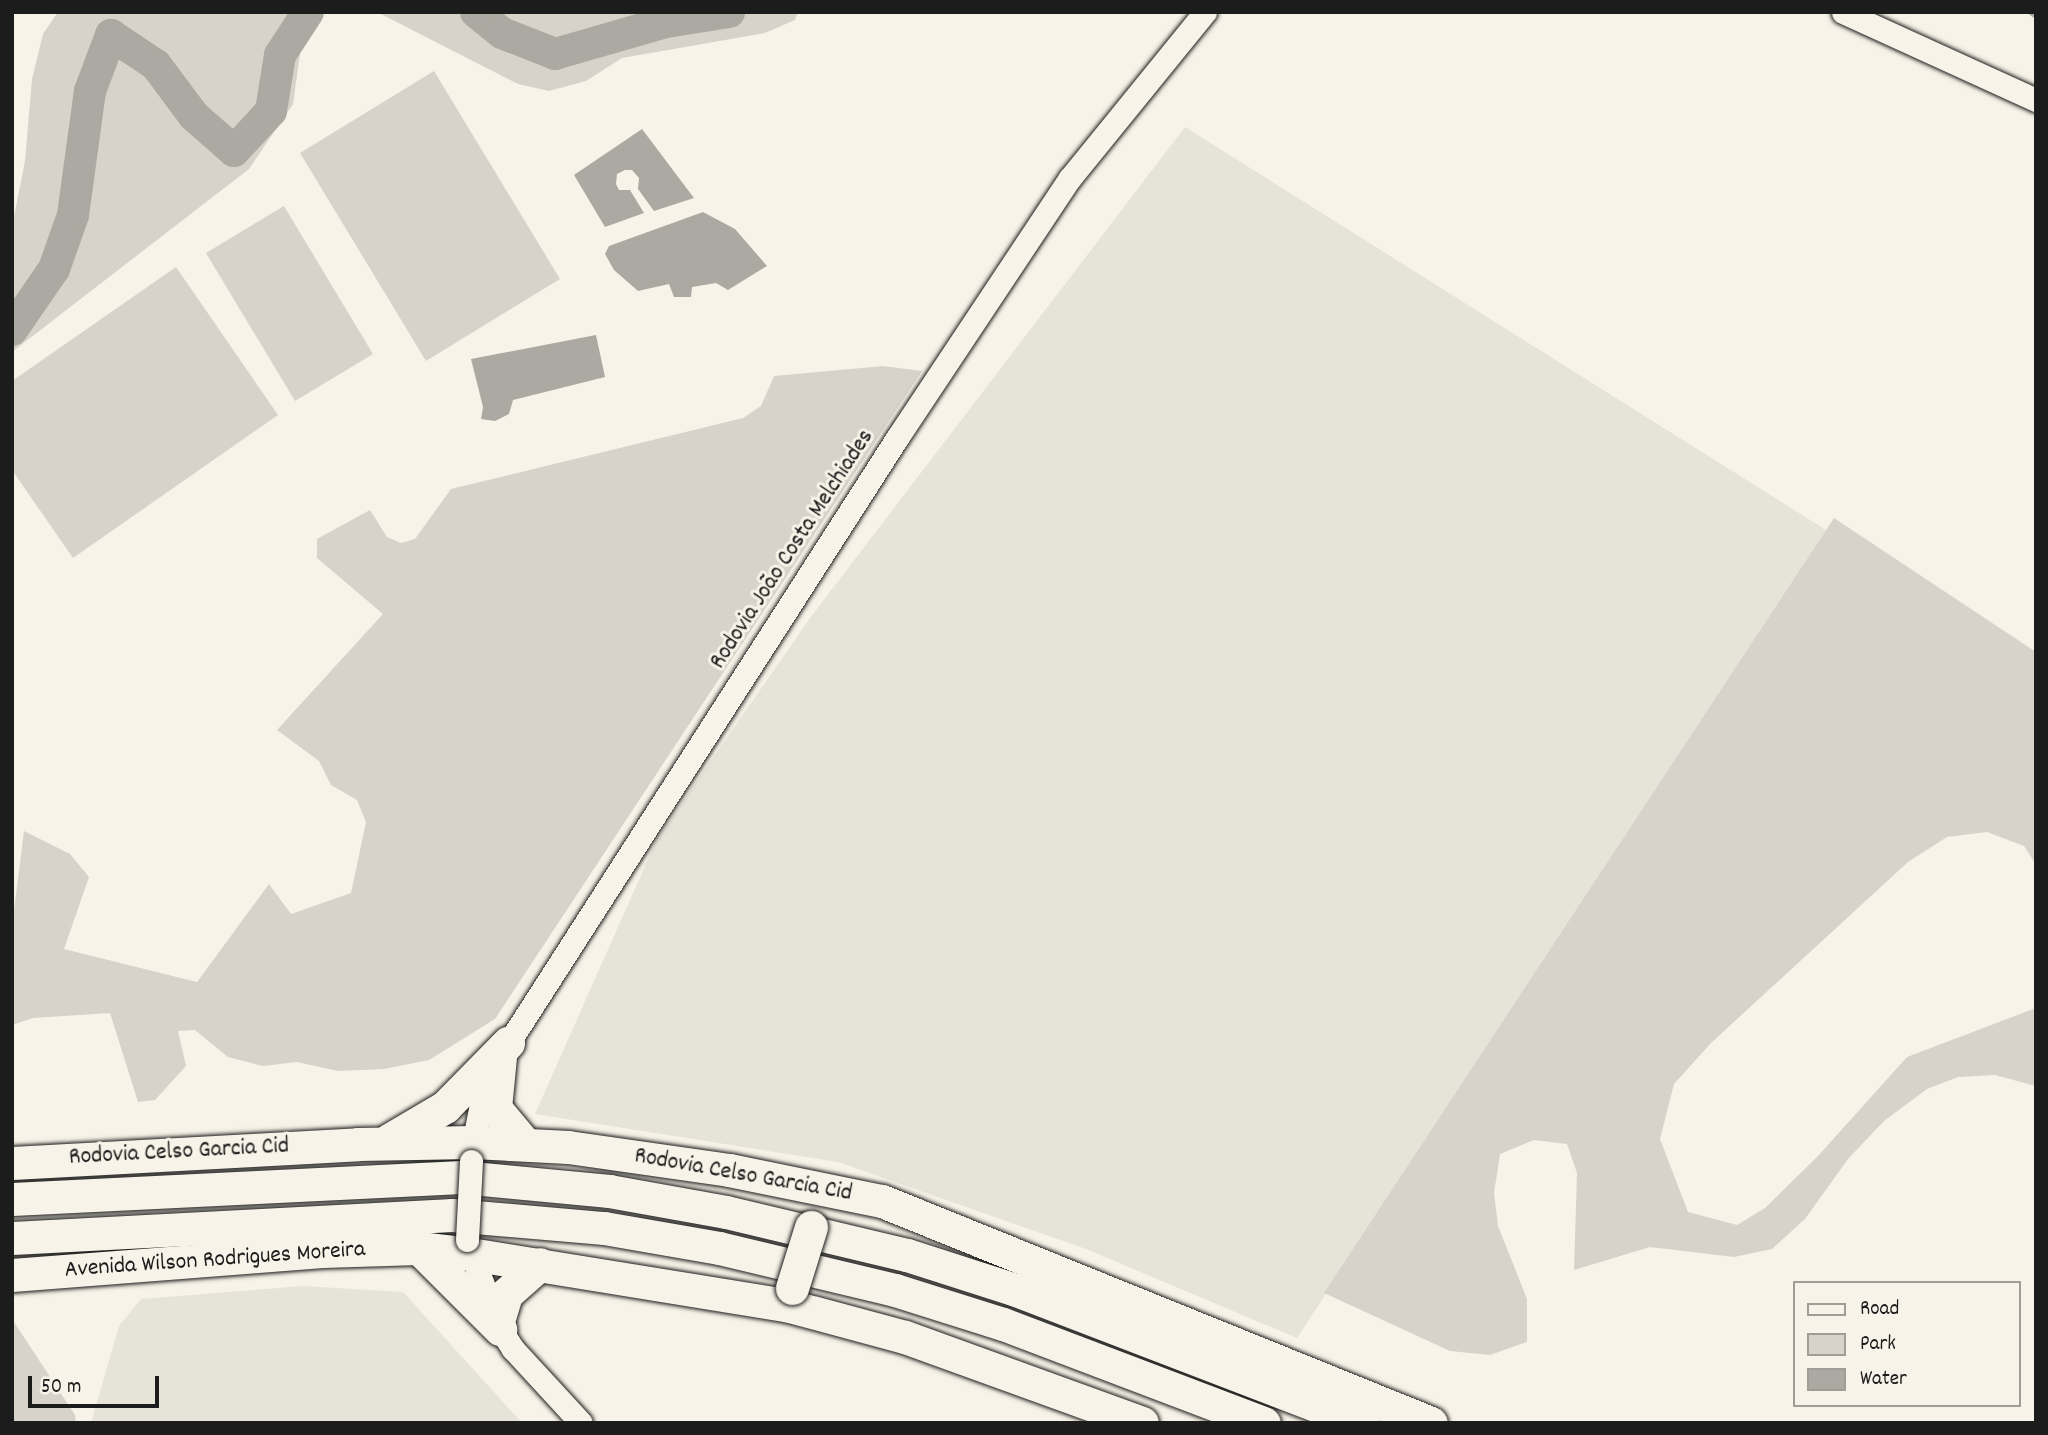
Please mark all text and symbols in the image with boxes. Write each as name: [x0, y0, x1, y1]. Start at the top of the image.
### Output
street label: Rodovia João Costa Melchiades: [705, 425, 881, 675]
street label: Rodovia Celso Garcia Cid: [68, 1133, 290, 1173]
street label: Rodovia Celso Garcia Cid: [632, 1143, 854, 1209]
street label: Avenida Wilson Rodrigues Moreira: [64, 1236, 366, 1286]
legend: [1792, 1281, 2020, 1407]
text: Road: [1860, 1295, 1899, 1325]
text: Park: [1860, 1330, 1896, 1360]
scale bar: [32, 1362, 163, 1406]
text: Water: [1860, 1365, 1907, 1395]
text: 50 m: [41, 1373, 81, 1403]

